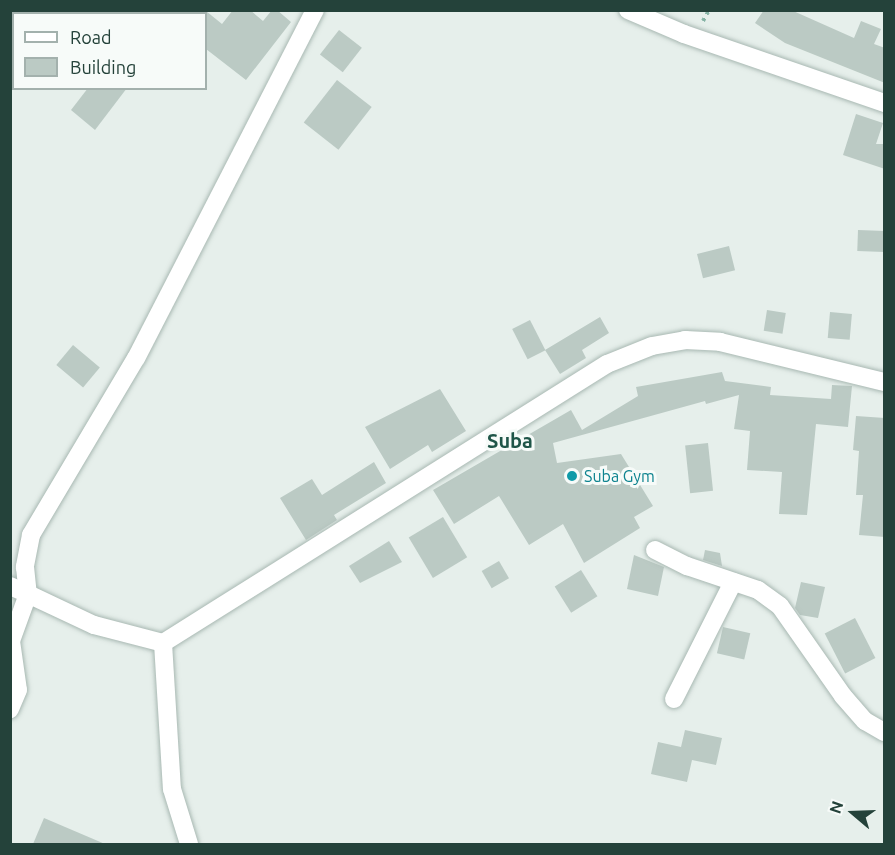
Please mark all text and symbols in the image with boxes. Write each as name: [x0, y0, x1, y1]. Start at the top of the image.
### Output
legend: [12, 12, 207, 90]
text: Road: [70, 27, 112, 47]
text: Building: [70, 57, 136, 77]
district label: Suba: [487, 428, 533, 452]
place label: Suba Gym: [584, 466, 655, 486]
marker: Suba Gym: [565, 469, 579, 483]
north arrow: [823, 783, 883, 843]
text: N: [826, 799, 846, 816]

